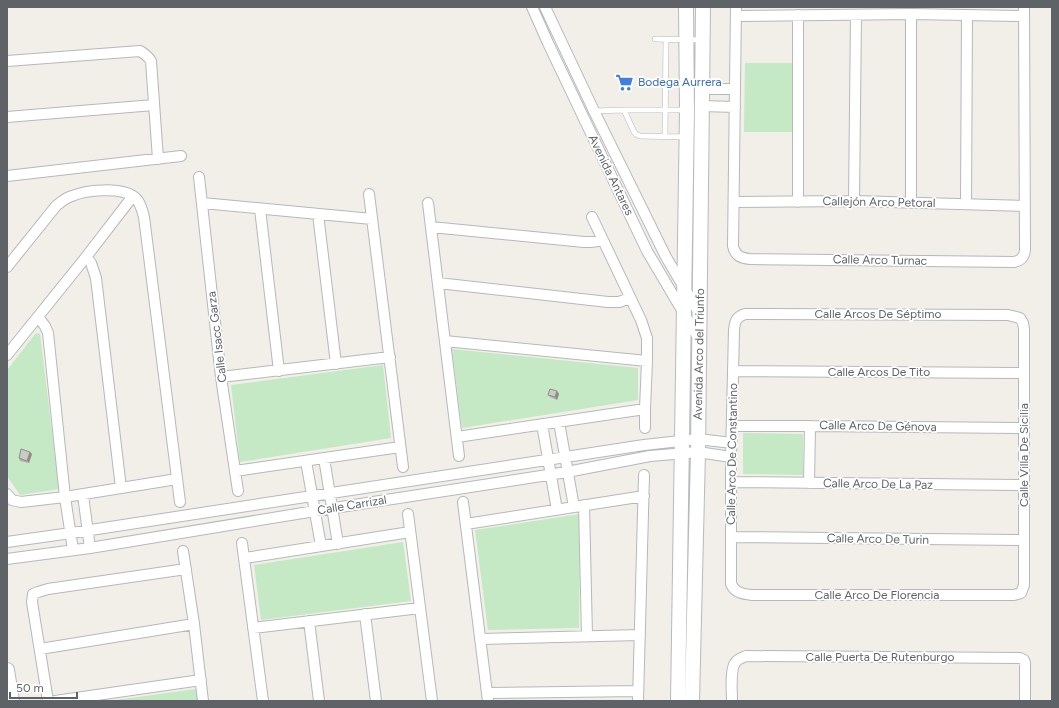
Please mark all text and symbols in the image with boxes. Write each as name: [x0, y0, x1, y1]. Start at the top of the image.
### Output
supermarket icon: Bodega Aurrera: [615, 72, 635, 92]
place label: Bodega Aurrera: [638, 75, 722, 89]
street label: Avenida Antares: [585, 132, 637, 218]
street label: Callejón Arco Petoral: [823, 194, 935, 210]
street label: Calle Arco Turnac: [833, 252, 928, 268]
street label: Avenida Arco del Triunfo: [691, 288, 707, 420]
street label: Calle Isacc Garza: [204, 291, 230, 383]
street label: Calle Arcos De Séptimo: [814, 307, 942, 321]
street label: Calle Arcos De Tito: [828, 365, 930, 379]
street label: Calle Arco De Constantino: [724, 383, 740, 525]
street label: Calle Villa De Sicilia: [1017, 403, 1031, 507]
street label: Calle Arco De Génova: [819, 418, 937, 434]
street label: Calle Arco De La Paz: [823, 476, 933, 492]
street label: Calle Carrizal: [316, 493, 388, 517]
street label: Calle Arco De Turin: [827, 531, 930, 547]
street label: Calle Arco De Florencia: [815, 588, 939, 602]
street label: Calle Puerta De Rutenburgo: [806, 650, 954, 664]
scale bar: [10, 674, 77, 700]
text: 50 m: [16, 681, 44, 695]

